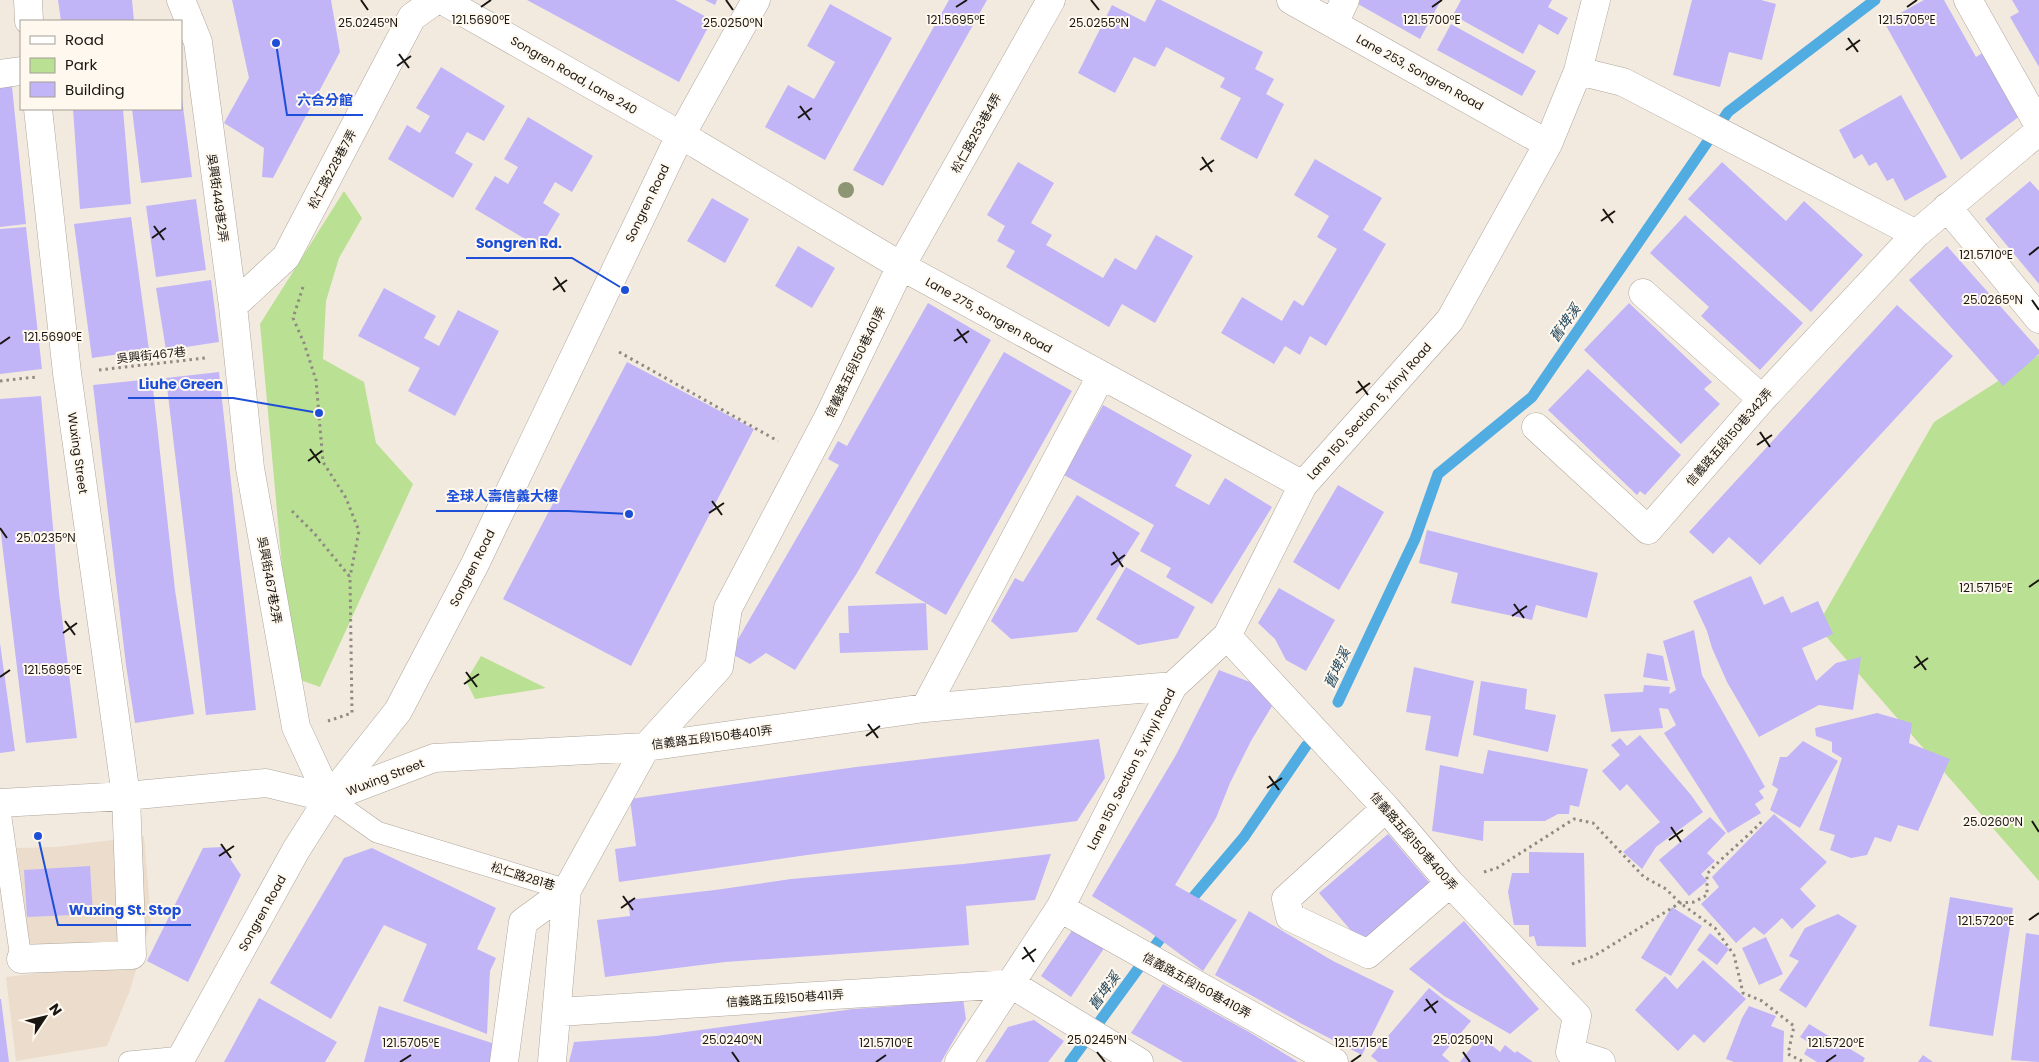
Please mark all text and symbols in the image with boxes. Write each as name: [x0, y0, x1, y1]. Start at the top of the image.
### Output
text: 121.5690°E: [452, 11, 510, 28]
text: 121.5695°E: [927, 11, 985, 28]
text: 121.5700°E: [1403, 11, 1461, 28]
text: 121.5705°E: [1878, 11, 1936, 28]
text: 25.0245°N: [338, 14, 398, 31]
text: 25.0250°N: [703, 14, 763, 31]
text: 25.0255°N: [1069, 14, 1129, 31]
legend: [20, 20, 182, 110]
text: Road: [65, 29, 104, 50]
street label: Lane 253, Songren Road: [1353, 30, 1487, 114]
street label: Songren Road, Lane 240: [508, 32, 640, 118]
text: Park: [65, 54, 97, 75]
text: Building: [65, 79, 125, 100]
callout: 六合分館: [287, 86, 363, 115]
text: 六合分館: [297, 90, 353, 110]
street label: 松仁路253巷4弄: [947, 90, 1005, 176]
street label: 松仁路228巷7弄: [304, 126, 360, 212]
street label: 吳興街449巷2弄: [203, 152, 233, 244]
street label: Songren Road: [621, 161, 673, 245]
callout: Songren Rd.: [466, 229, 572, 258]
text: Songren Rd.: [476, 233, 562, 253]
text: 121.5710°E: [1959, 246, 2013, 263]
street label: Lane 275, Songren Road: [922, 273, 1056, 357]
text: 25.0265°N: [1963, 291, 2023, 308]
water label: 舊埤溪: [1545, 298, 1586, 346]
street label: 信義路五段150巷401弄: [821, 304, 889, 420]
text: 121.5690°E: [24, 328, 82, 345]
street label: Lane 150, Section 5, Xinyi Road: [1303, 339, 1435, 483]
street label: 吳興街467巷: [115, 343, 187, 367]
callout: Liuhe Green: [128, 369, 233, 398]
text: Liuhe Green: [139, 374, 223, 394]
street label: 信義路五段150巷342弄: [1682, 384, 1776, 490]
street label: Wuxing Street: [64, 411, 92, 495]
callout: 全球人壽信義大樓: [436, 482, 568, 511]
text: 全球人壽信義大樓: [446, 486, 558, 506]
street label: Songren Road: [445, 526, 499, 610]
text: 25.0235°N: [16, 529, 76, 546]
street label: 吳興街467巷2弄: [254, 535, 286, 625]
text: 121.5715°E: [1959, 579, 2013, 596]
water label: 舊埤溪: [1319, 643, 1356, 691]
text: 121.5695°E: [24, 661, 82, 678]
street label: Lane 150, Section 5, Xinyi Road: [1083, 685, 1179, 853]
street label: 信義路五段150巷401弄: [650, 721, 774, 753]
street label: Wuxing Street: [344, 754, 426, 800]
street label: 信義路五段150巷400弄: [1366, 788, 1462, 894]
text: 25.0260°N: [1963, 813, 2023, 830]
street label: 松仁路281巷: [489, 858, 557, 894]
street label: Songren Road: [234, 872, 290, 954]
callout: Wuxing St. Stop: [58, 896, 191, 925]
text: Wuxing St. Stop: [69, 900, 182, 920]
text: 121.5720°E: [1958, 912, 2014, 929]
street label: 信義路五段150巷410弄: [1140, 948, 1254, 1022]
water label: 舊埤溪: [1084, 967, 1126, 1014]
street label: 信義路五段150巷411弄: [725, 985, 845, 1011]
north arrow: [20, 992, 70, 1042]
text: N: [44, 999, 67, 1020]
text: 25.0240°N: [702, 1031, 762, 1048]
text: 25.0245°N: [1067, 1031, 1127, 1048]
text: 25.0250°N: [1433, 1031, 1493, 1048]
text: 121.5705°E: [382, 1034, 440, 1051]
text: 121.5710°E: [859, 1034, 913, 1051]
text: 121.5715°E: [1334, 1034, 1388, 1051]
text: 121.5720°E: [1808, 1034, 1864, 1051]

